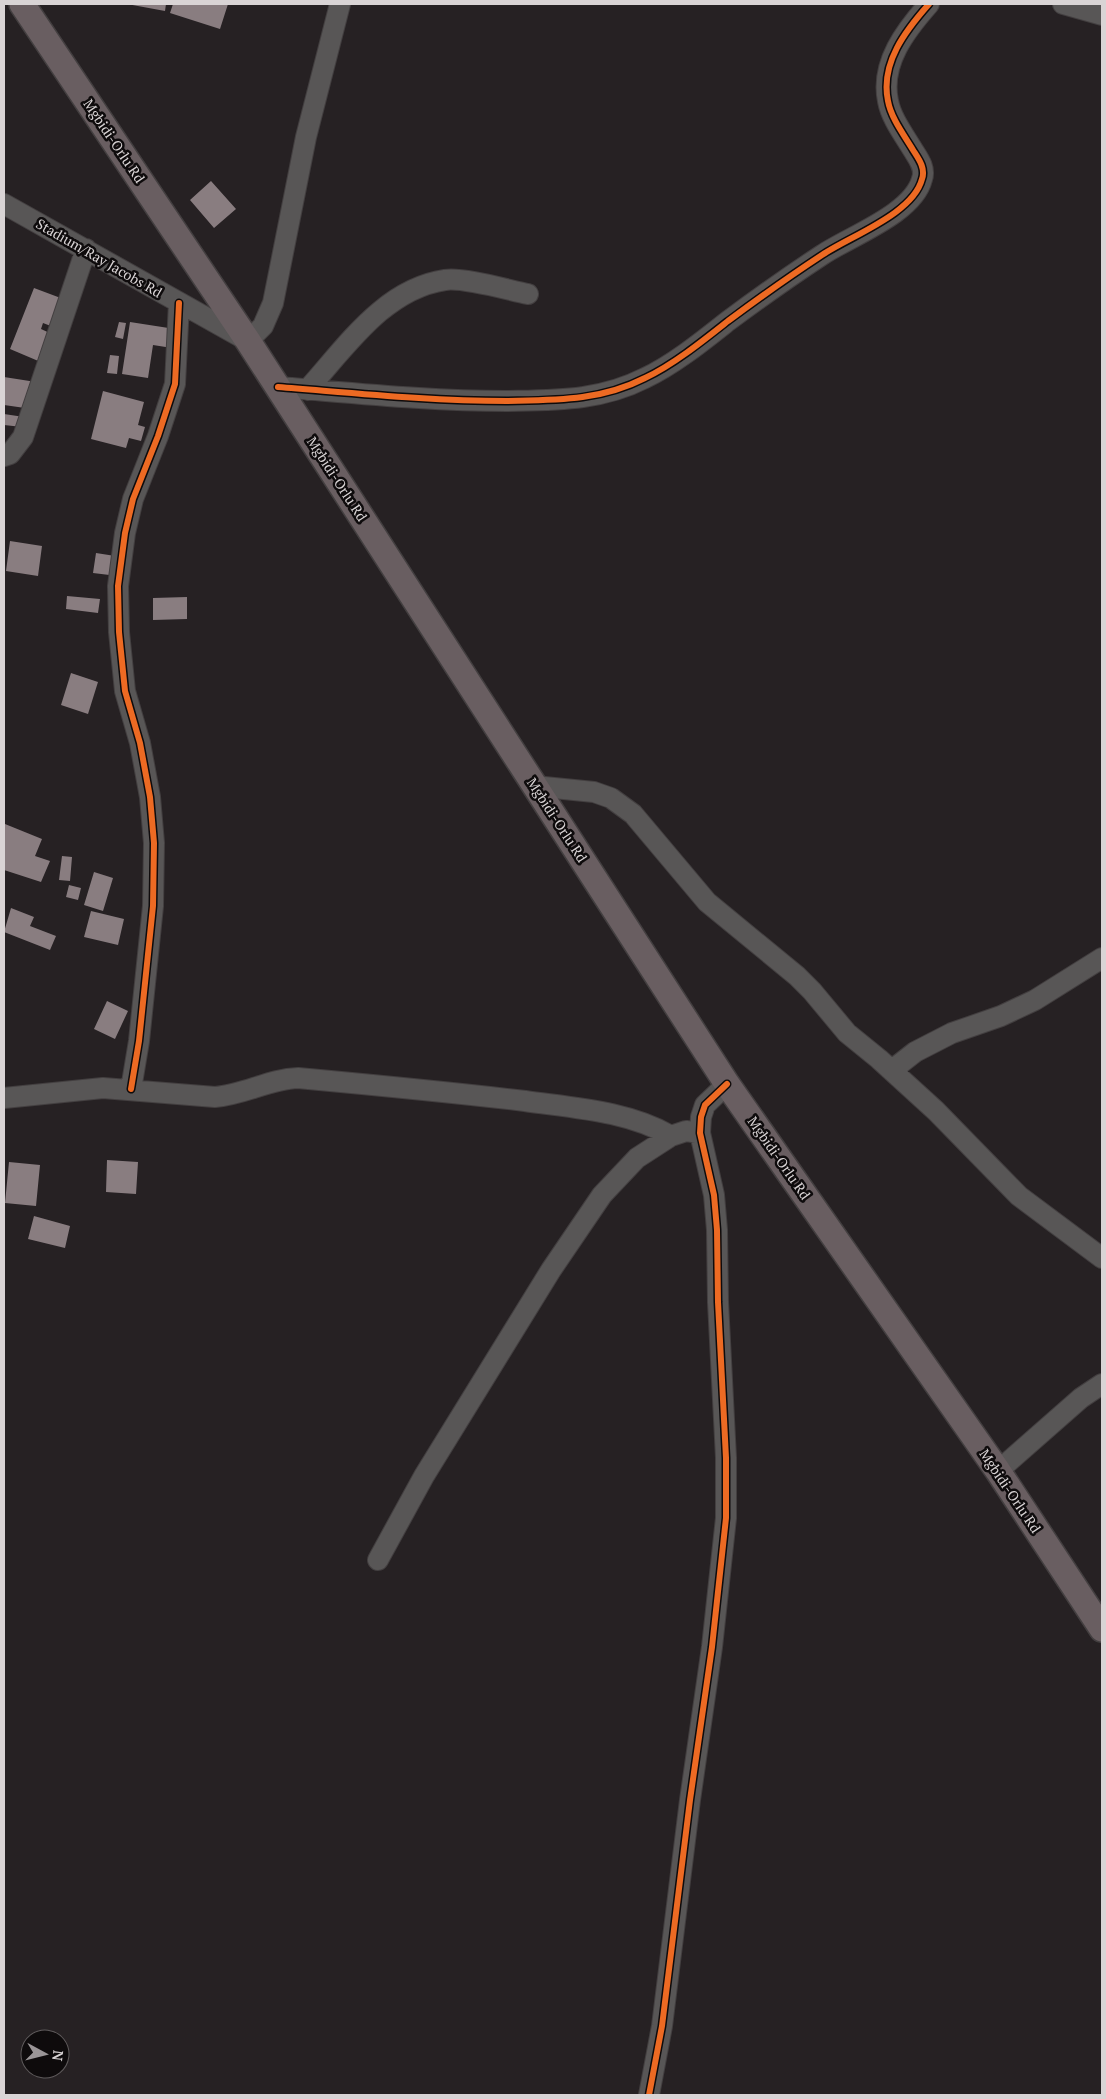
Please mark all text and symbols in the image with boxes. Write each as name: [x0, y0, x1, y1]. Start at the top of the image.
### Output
street label: Mgbidi-Orlu Rd: [79, 95, 150, 187]
street label: Stadium/Ray Jacobs Rd: [33, 214, 166, 302]
street label: Mgbidi-Orlu Rd: [303, 433, 372, 525]
street label: Mgbidi-Orlu Rd: [523, 774, 592, 866]
street label: Mgbidi-Orlu Rd: [744, 1112, 815, 1203]
street label: Mgbidi-Orlu Rd: [975, 1445, 1046, 1537]
north arrow: [20, 2029, 70, 2079]
text: N: [48, 2049, 68, 2062]

